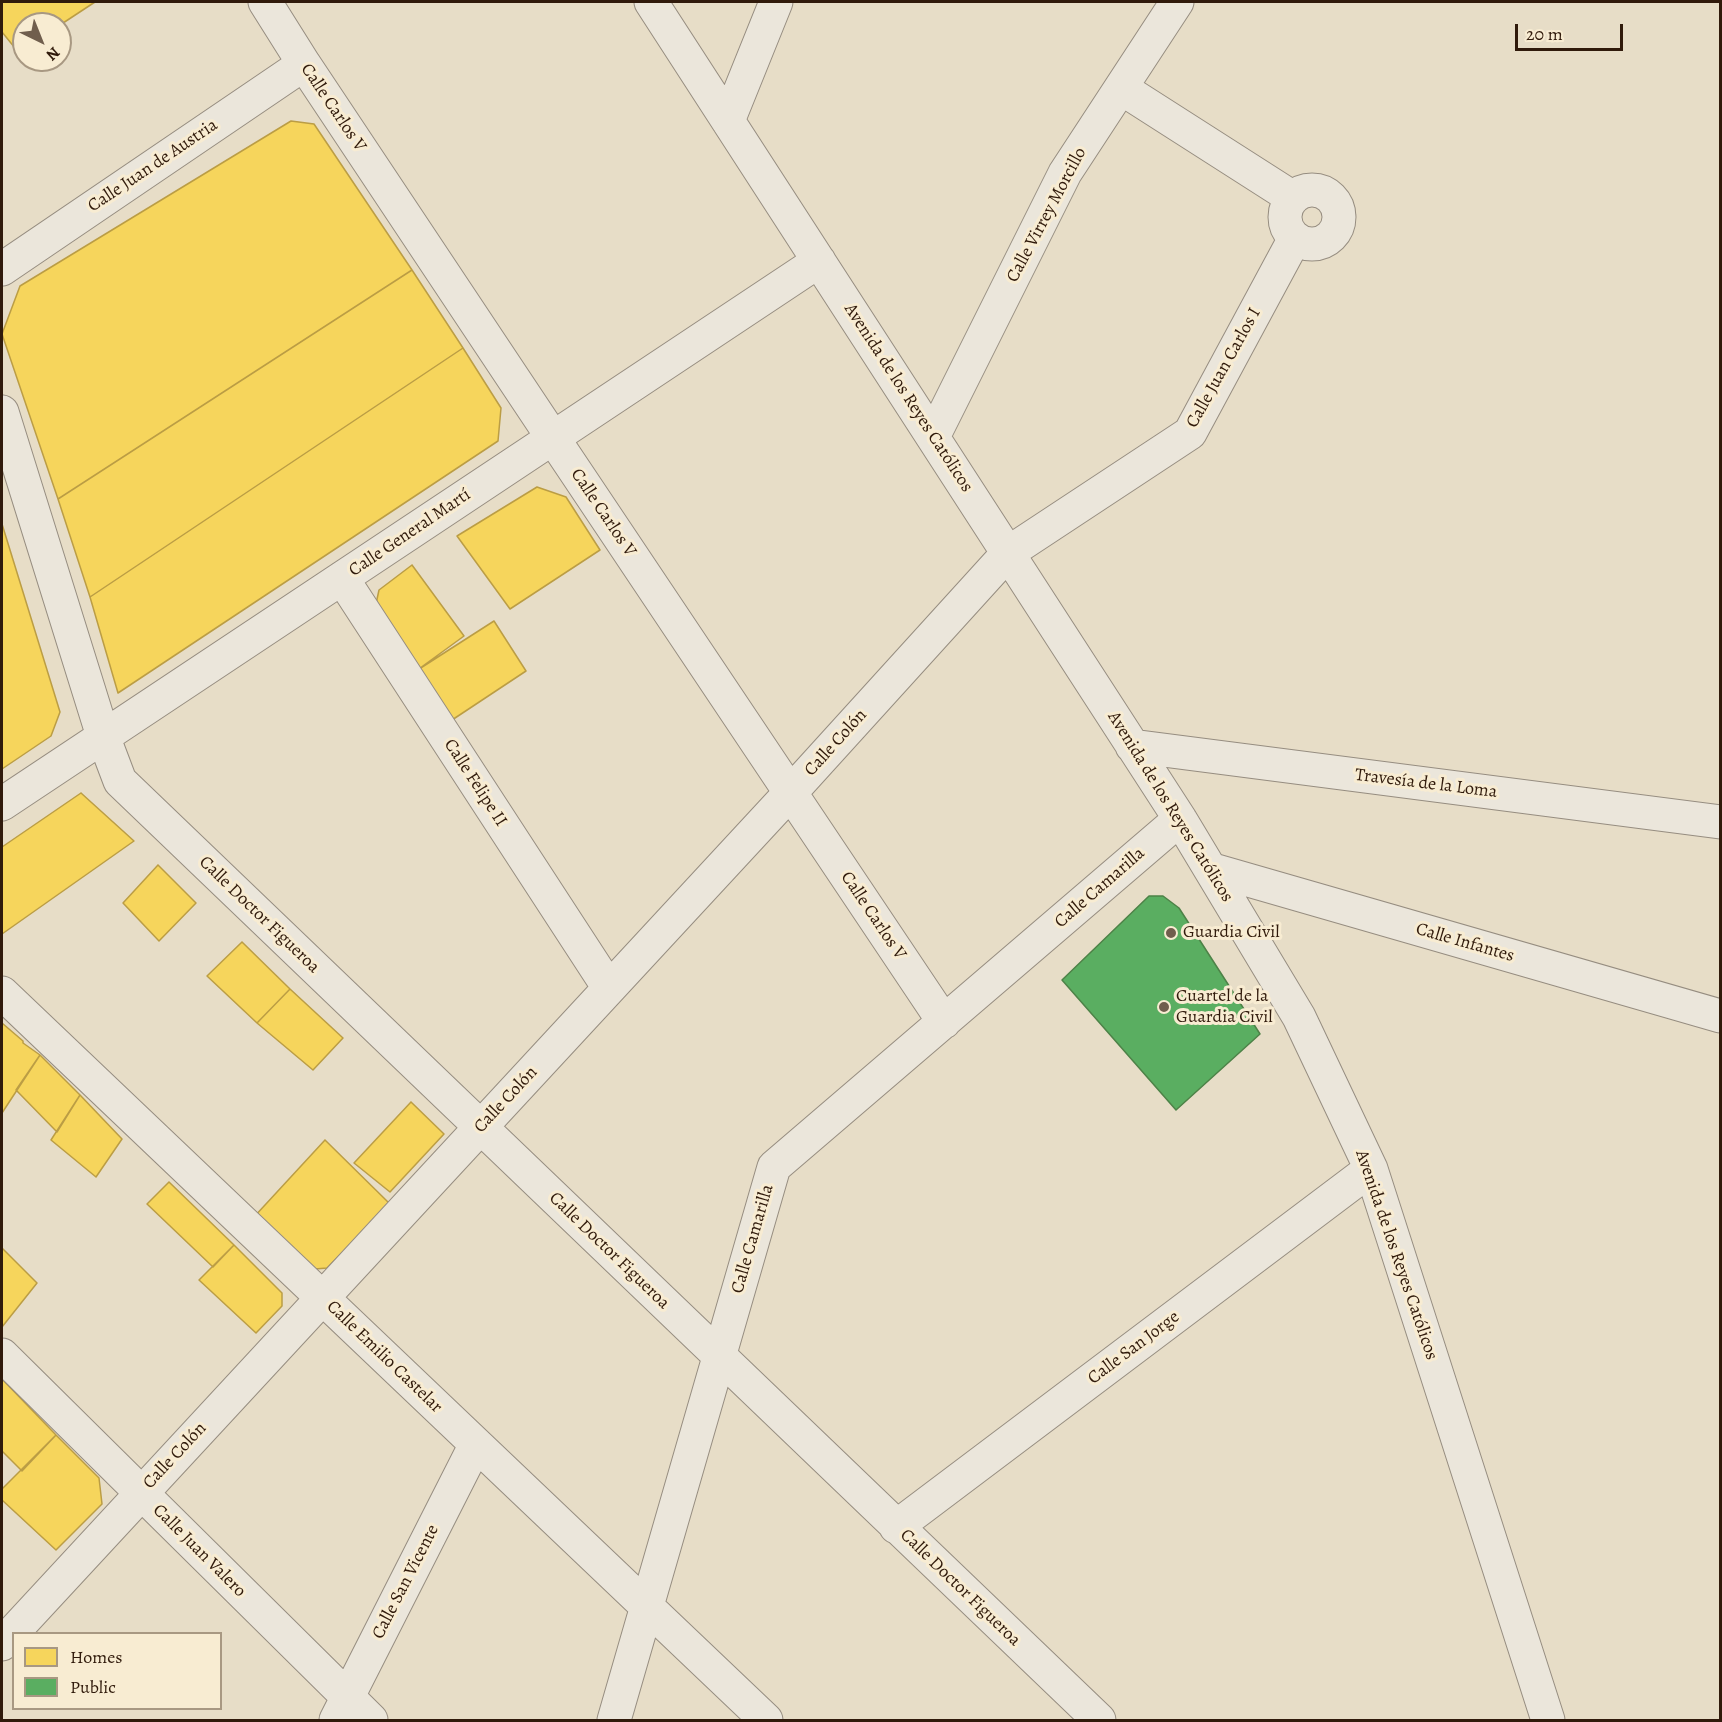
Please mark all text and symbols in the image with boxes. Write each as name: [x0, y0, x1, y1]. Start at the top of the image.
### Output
north arrow: [12, 12, 72, 72]
scale bar: [1518, 12, 1626, 50]
text: 20 m: [1526, 22, 1563, 46]
text: N: [41, 42, 65, 66]
street label: Calle Carlos V: [296, 60, 370, 156]
street label: Calle Juan de Austria: [84, 115, 222, 217]
street label: Calle Virrey Morcillo: [1002, 144, 1092, 286]
street label: Avenida de los Reyes Católicos: [839, 300, 977, 496]
street label: Calle Juan Carlos I: [1182, 304, 1266, 432]
street label: Calle Carlos V: [566, 465, 640, 561]
street label: Calle General Martí: [345, 484, 475, 582]
street label: Calle Colón: [800, 705, 872, 781]
street label: Avenida de los Reyes Católicos: [1102, 708, 1238, 906]
street label: Calle Felipe II: [439, 735, 511, 831]
street label: Travesía de la Loma: [1354, 765, 1498, 803]
street label: Calle Camarilla: [1051, 843, 1149, 933]
street label: Calle Doctor Figueroa: [194, 852, 324, 978]
street label: Calle Carlos V: [836, 868, 910, 964]
street label: Calle Infantes: [1413, 919, 1517, 967]
place label: Guardia Civil: [1183, 922, 1280, 944]
marker: Guardia Civil: [1164, 926, 1178, 940]
place label: Cuartel de la Guardia Civil: [1176, 986, 1273, 1028]
marker: Cuartel de la Guardia Civil: [1157, 1000, 1171, 1014]
street label: Calle Colón: [470, 1062, 542, 1138]
street label: Avenida de los Reyes Católicos: [1350, 1147, 1442, 1363]
street label: Calle Camarilla: [727, 1182, 779, 1296]
street label: Calle Doctor Figueroa: [544, 1188, 674, 1314]
street label: Calle Emilio Castelar: [322, 1296, 446, 1418]
street label: Calle San Jorge: [1084, 1307, 1184, 1389]
street label: Calle Colón: [139, 1418, 211, 1494]
street label: Calle Juan Valero: [148, 1500, 250, 1602]
street label: Calle San Vicente: [368, 1521, 444, 1643]
street label: Calle Doctor Figueroa: [895, 1525, 1025, 1651]
legend: [12, 1632, 222, 1710]
text: Homes: [70, 1645, 122, 1669]
text: Public: [70, 1675, 116, 1699]

